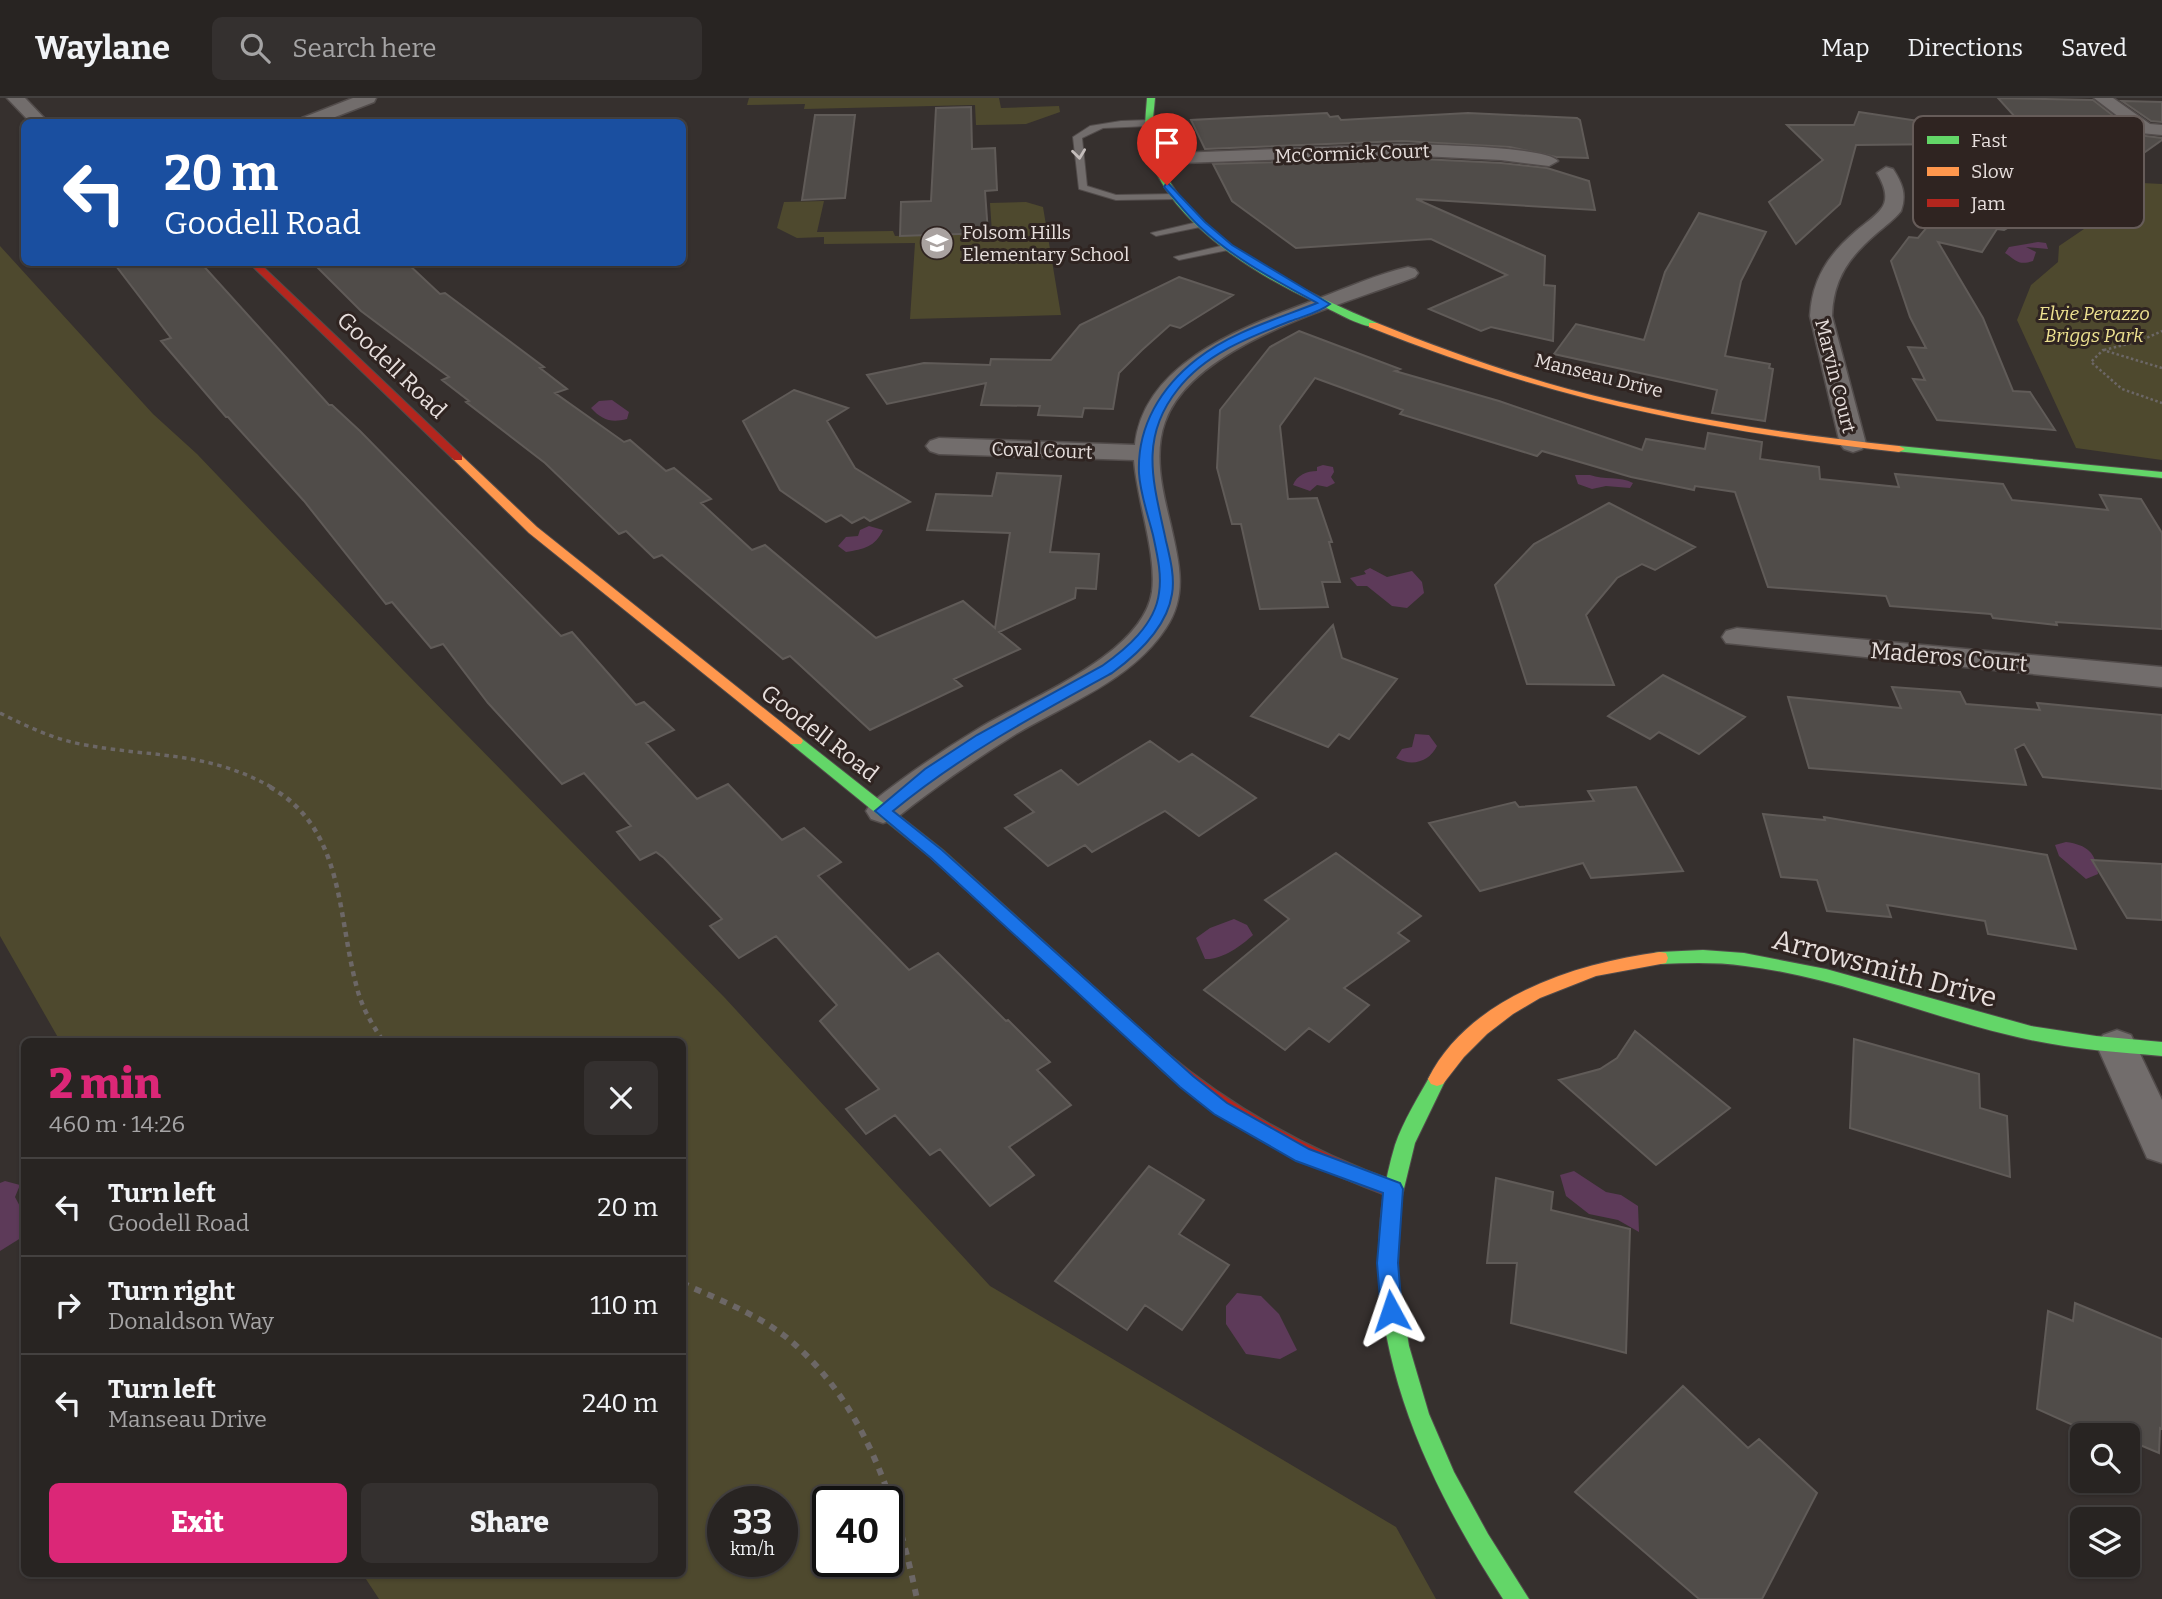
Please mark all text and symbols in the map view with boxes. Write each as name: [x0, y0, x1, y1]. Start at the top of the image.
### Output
search box: [212, 17, 702, 80]
text: Waylane: [35, 28, 170, 68]
icon: search: [236, 29, 274, 67]
text: Search here: [292, 33, 437, 64]
text: Map: [1821, 34, 1870, 62]
text: Directions: [1908, 34, 2023, 62]
text: Saved: [2061, 34, 2127, 62]
pin: [1137, 113, 1197, 185]
legend: [1913, 116, 2144, 228]
icon: arrive: [1148, 124, 1186, 162]
text: Fast: [1971, 129, 2008, 152]
street label: McCormick Court: [1274, 139, 1430, 168]
text: 20 m: [164, 144, 278, 203]
icon: left: [49, 147, 140, 238]
one-way arrow: [1071, 148, 1086, 160]
text: Slow: [1971, 160, 2014, 183]
text: Jam: [1970, 192, 2005, 215]
text: Goodell Road: [164, 204, 361, 242]
place label: Folsom Hills Elementary School: [962, 221, 1129, 266]
school or university icon: Folsom Hills Elementary School: [918, 224, 956, 262]
park label: Elvie Perazzo Briggs Park: [2038, 302, 2150, 347]
street label: Goodell Road: [331, 306, 453, 424]
street label: Marvin Court: [1810, 317, 1861, 436]
street label: Manseau Drive: [1532, 348, 1665, 403]
street label: Coval Court: [991, 437, 1093, 464]
street label: Maderos Court: [1869, 636, 2029, 678]
street label: Goodell Road: [756, 678, 885, 788]
street label: Arrowsmith Drive: [1769, 923, 2001, 1014]
text: 2 min: [49, 1059, 161, 1109]
button: close: [584, 1061, 658, 1135]
text: 460 m · 14:26: [49, 1110, 185, 1138]
text: Turn left: [108, 1178, 216, 1209]
icon: left: [49, 1188, 87, 1226]
text: 20 m: [597, 1192, 658, 1223]
text: Goodell Road: [108, 1209, 250, 1237]
position arrow: [1354, 1274, 1428, 1348]
text: Turn right: [108, 1276, 235, 1307]
icon: right: [49, 1286, 87, 1324]
text: 110 m: [590, 1290, 658, 1321]
text: Donaldson Way: [108, 1307, 274, 1335]
text: Turn left: [108, 1374, 216, 1405]
icon: left: [49, 1384, 87, 1422]
text: 240 m: [582, 1388, 658, 1419]
text: Manseau Drive: [108, 1405, 267, 1433]
map controls: [2070, 1423, 2140, 1577]
button: search: [2070, 1423, 2140, 1493]
button: Exit: [49, 1483, 347, 1563]
button: Share: [361, 1483, 658, 1563]
speed limit sign: 40: [812, 1486, 903, 1577]
text: 33: [733, 1501, 772, 1543]
button: layers: [2070, 1507, 2140, 1577]
text: km/h: [730, 1538, 775, 1560]

